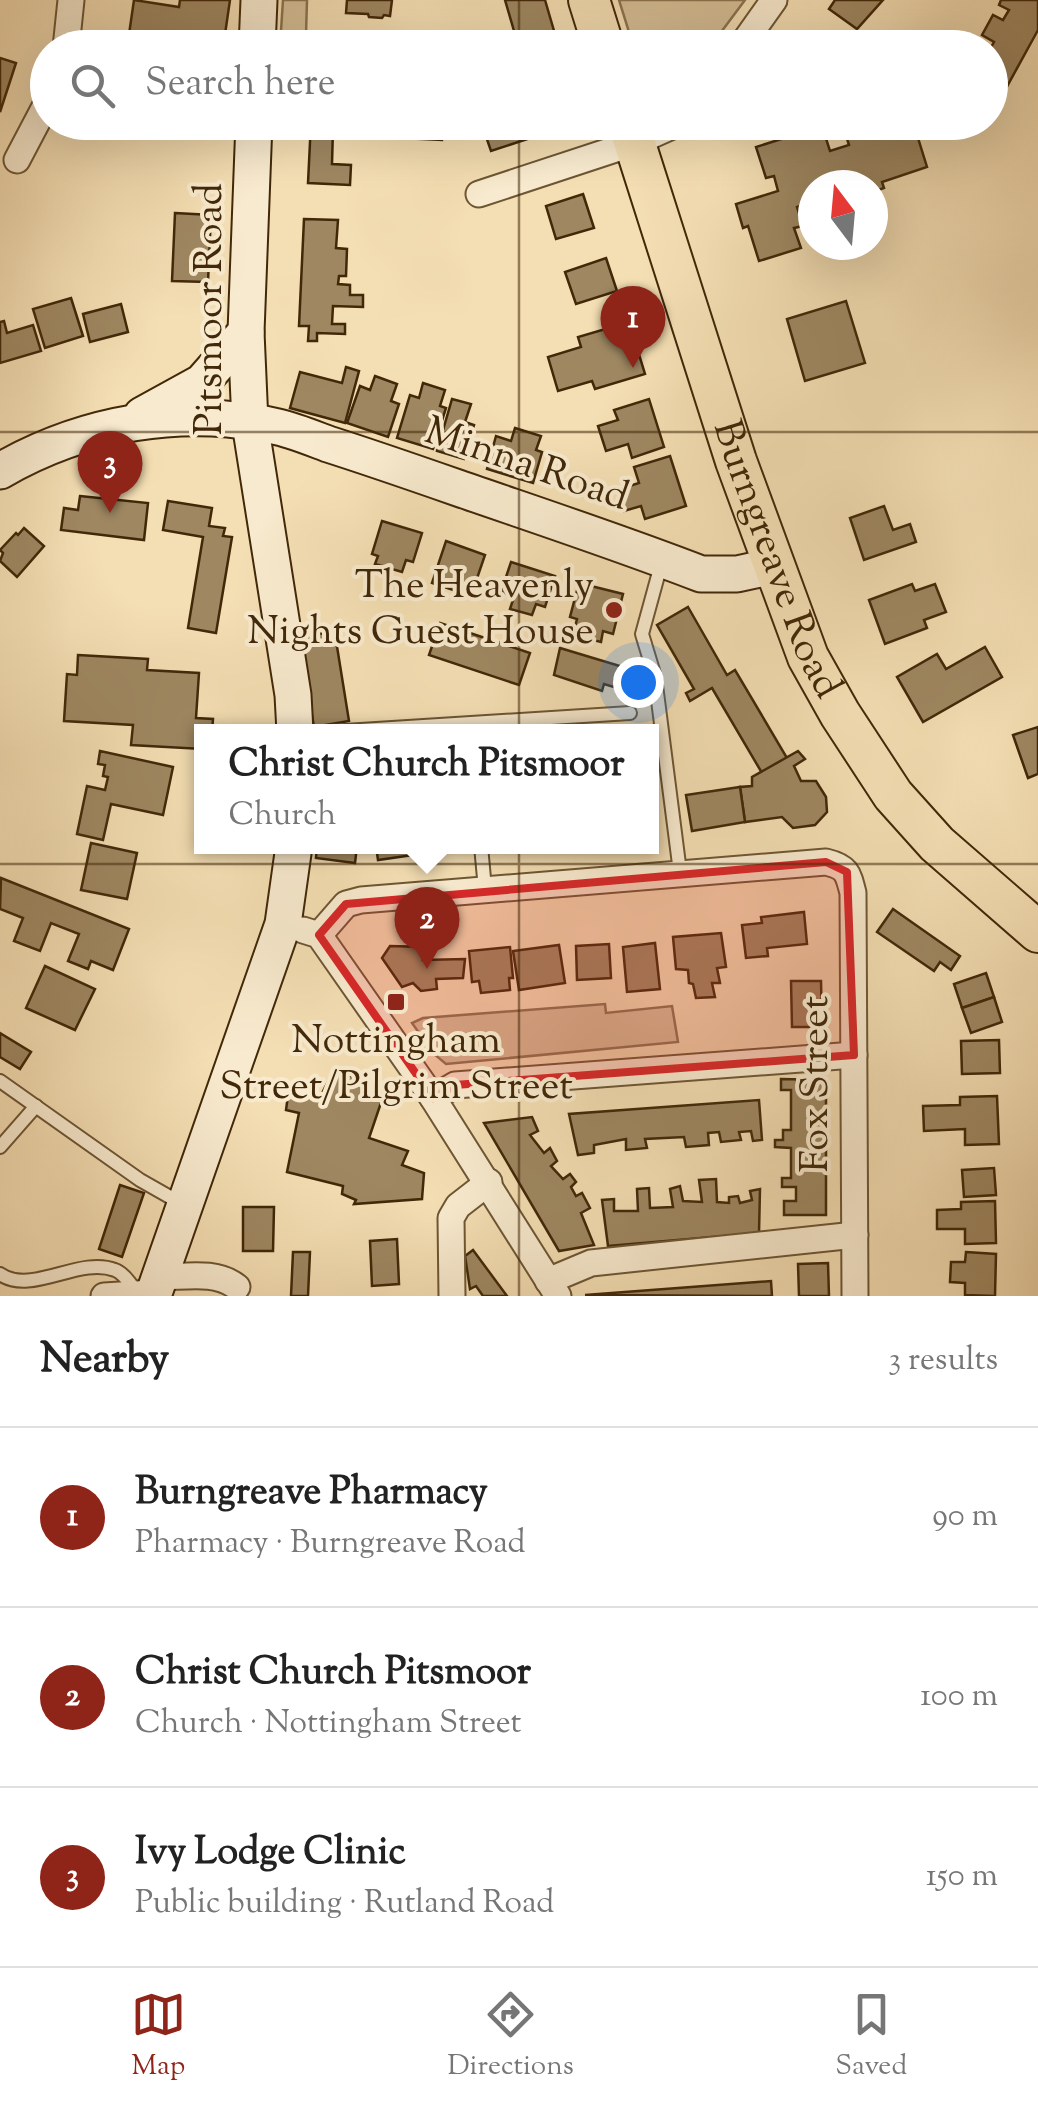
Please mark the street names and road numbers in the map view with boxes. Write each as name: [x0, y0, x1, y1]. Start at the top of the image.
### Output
street label: Pitsmoor Road: [183, 183, 240, 435]
street label: Minna Road: [416, 404, 636, 528]
street label: Burngreave Road: [696, 413, 855, 710]
street label: Fox Street: [789, 995, 846, 1172]

